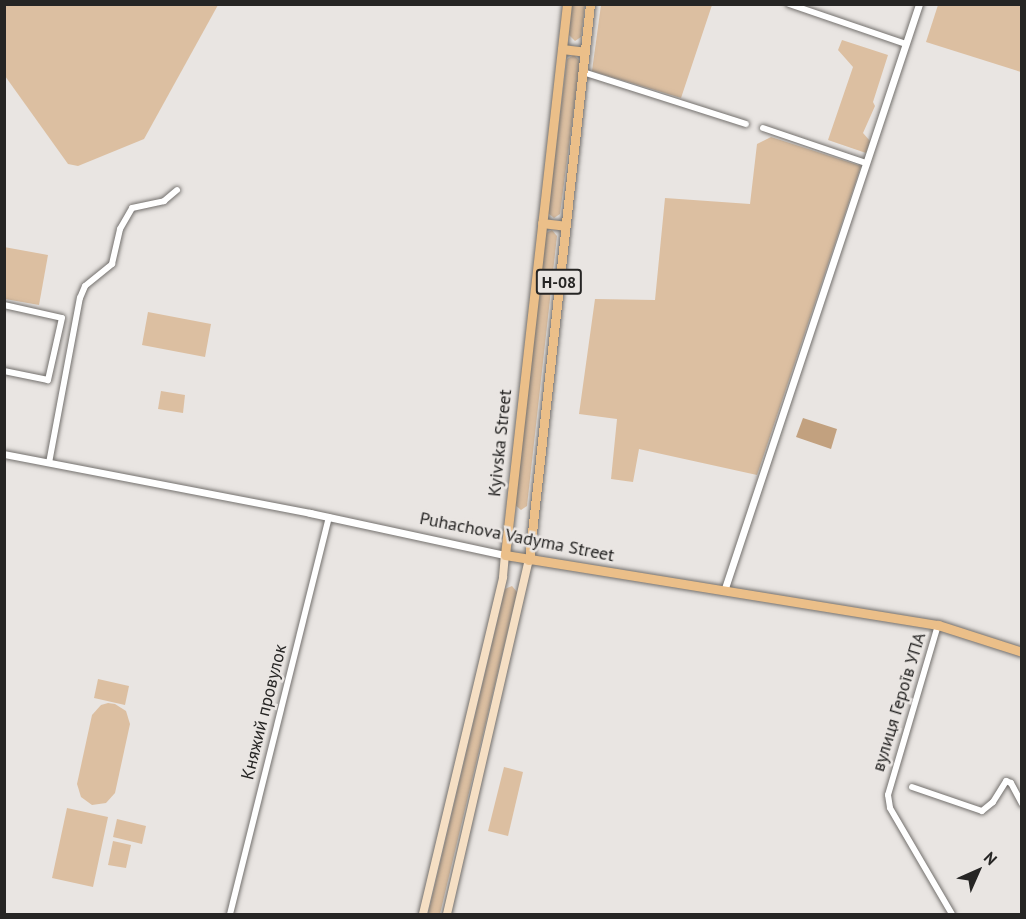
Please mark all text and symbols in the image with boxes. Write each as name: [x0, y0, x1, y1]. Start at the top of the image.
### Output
road number: Н-08: [535, 269, 583, 295]
street label: Kyivska Street: [484, 388, 516, 498]
street label: Puhachova Vadyma Street: [418, 507, 616, 567]
street label: вулиця Героїв УПА: [867, 630, 931, 774]
street label: Княжий провулок: [237, 642, 291, 782]
north arrow: [948, 841, 1008, 901]
text: N: [980, 847, 1002, 869]

